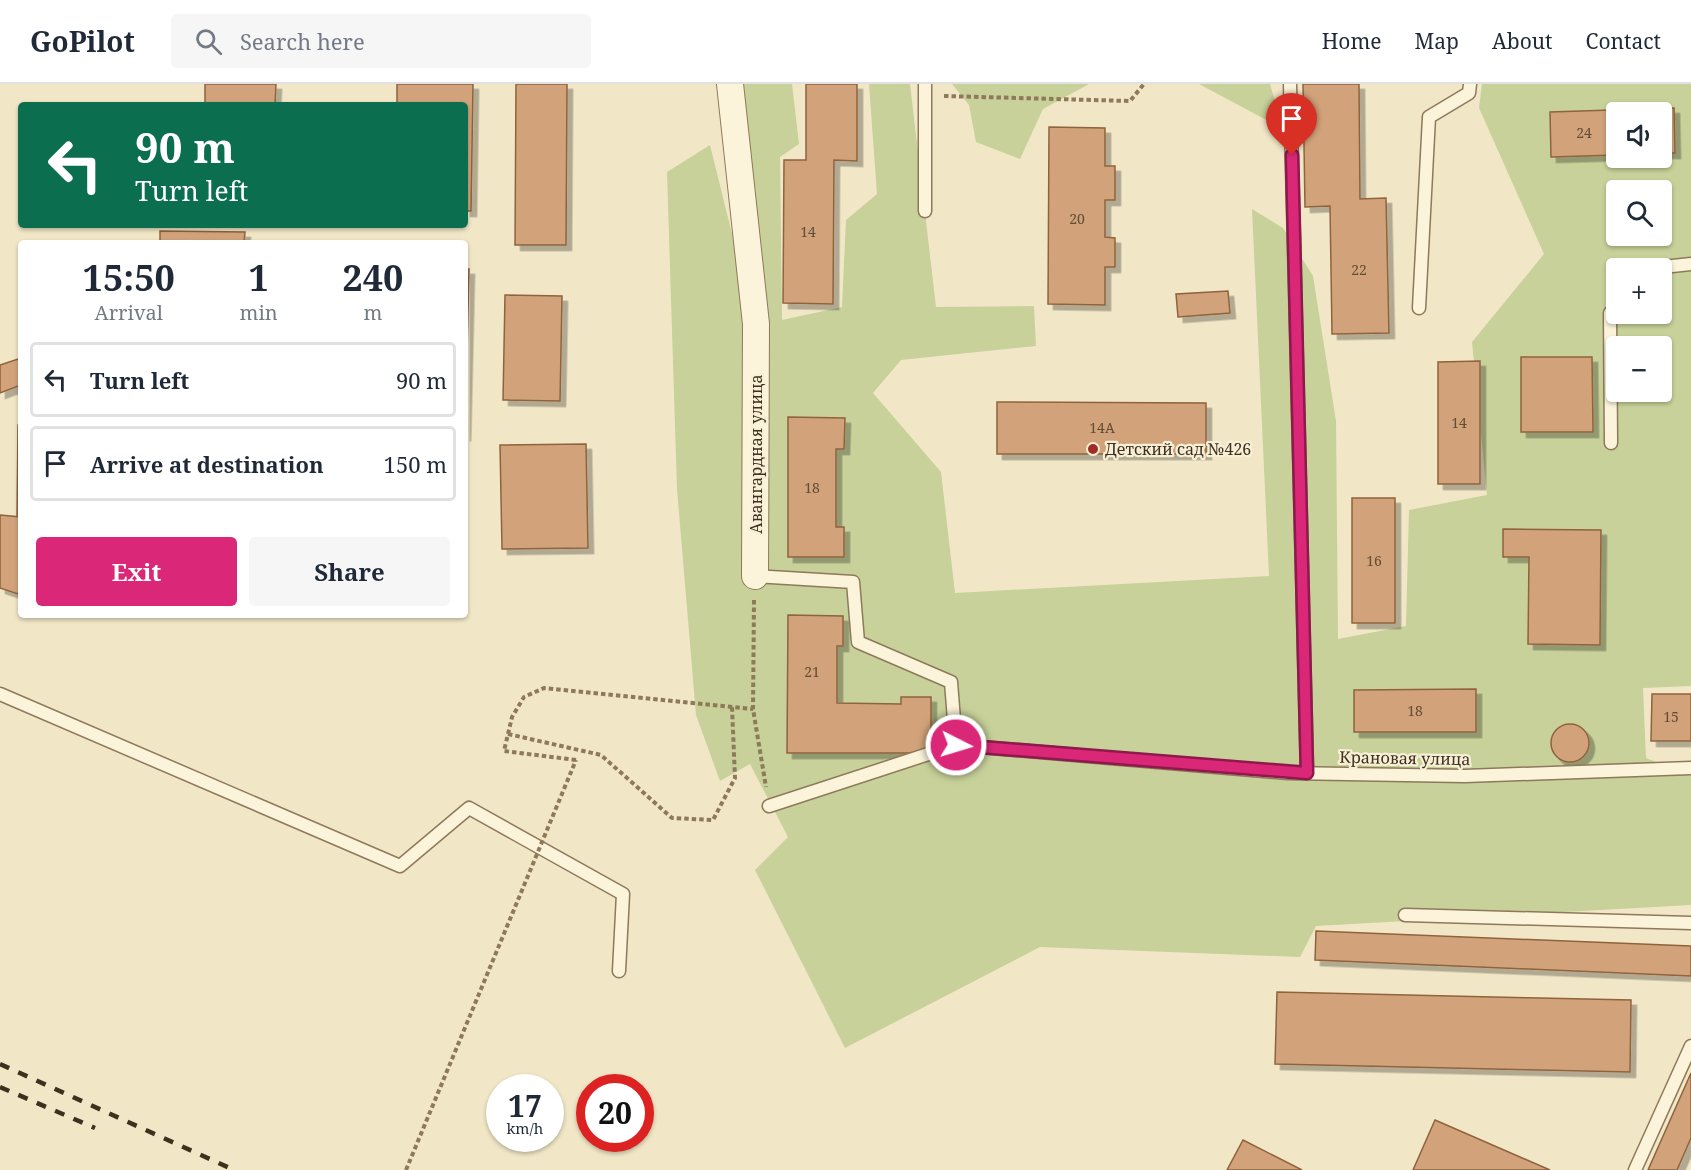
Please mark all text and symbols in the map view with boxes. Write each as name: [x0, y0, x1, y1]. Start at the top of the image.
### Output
search box: [171, 14, 591, 68]
text: GoPilot: [30, 22, 135, 60]
icon: search: [192, 25, 225, 58]
text: Search here: [240, 26, 365, 56]
text: Home: [1322, 27, 1382, 55]
text: Map: [1415, 27, 1459, 55]
text: About: [1492, 27, 1553, 55]
text: Contact: [1586, 27, 1661, 55]
pin: [1266, 93, 1317, 155]
icon: arrive: [1275, 102, 1308, 135]
map controls: [1606, 102, 1672, 402]
button: sound: [1606, 102, 1672, 168]
text: 90 m: [135, 118, 235, 175]
house number: 24: [1576, 123, 1592, 142]
icon: left: [36, 126, 114, 204]
text: Turn left: [135, 172, 248, 209]
button: search: [1606, 180, 1672, 246]
house number: 20: [1069, 209, 1085, 228]
house number: 14: [800, 222, 816, 241]
text: 15:50: [83, 253, 175, 302]
text: 1: [248, 253, 269, 302]
text: 240: [342, 253, 403, 302]
button: +: [1606, 258, 1672, 324]
house number: 22: [1351, 260, 1367, 279]
text: Arrival: [95, 299, 163, 326]
text: min: [240, 299, 278, 326]
text: m: [363, 299, 382, 326]
button: −: [1606, 336, 1672, 402]
icon: left: [39, 363, 72, 396]
text: Turn left: [90, 365, 189, 395]
text: 90 m: [396, 365, 447, 395]
street label: Авангардная улица: [745, 374, 767, 534]
house number: 14: [1451, 413, 1467, 432]
house number: 14А: [1089, 418, 1115, 437]
place label: Детский сад №426: [1105, 438, 1251, 460]
marker: Детский сад №426: [1086, 442, 1100, 456]
icon: arrive: [39, 447, 72, 480]
text: Arrive at destination: [90, 449, 324, 479]
text: 150 m: [384, 449, 447, 479]
house number: 18: [804, 478, 820, 497]
button: Exit: [36, 537, 237, 606]
button: Share: [249, 537, 450, 606]
house number: 16: [1366, 551, 1382, 570]
house number: 21: [804, 662, 820, 681]
house number: 18: [1407, 701, 1423, 720]
house number: 15: [1663, 707, 1679, 726]
position arrow: [924, 713, 988, 777]
street label: Крановая улица: [1339, 746, 1471, 770]
speed limit sign: 20: [576, 1074, 654, 1152]
text: 17: [508, 1085, 542, 1126]
text: km/h: [507, 1118, 543, 1138]

